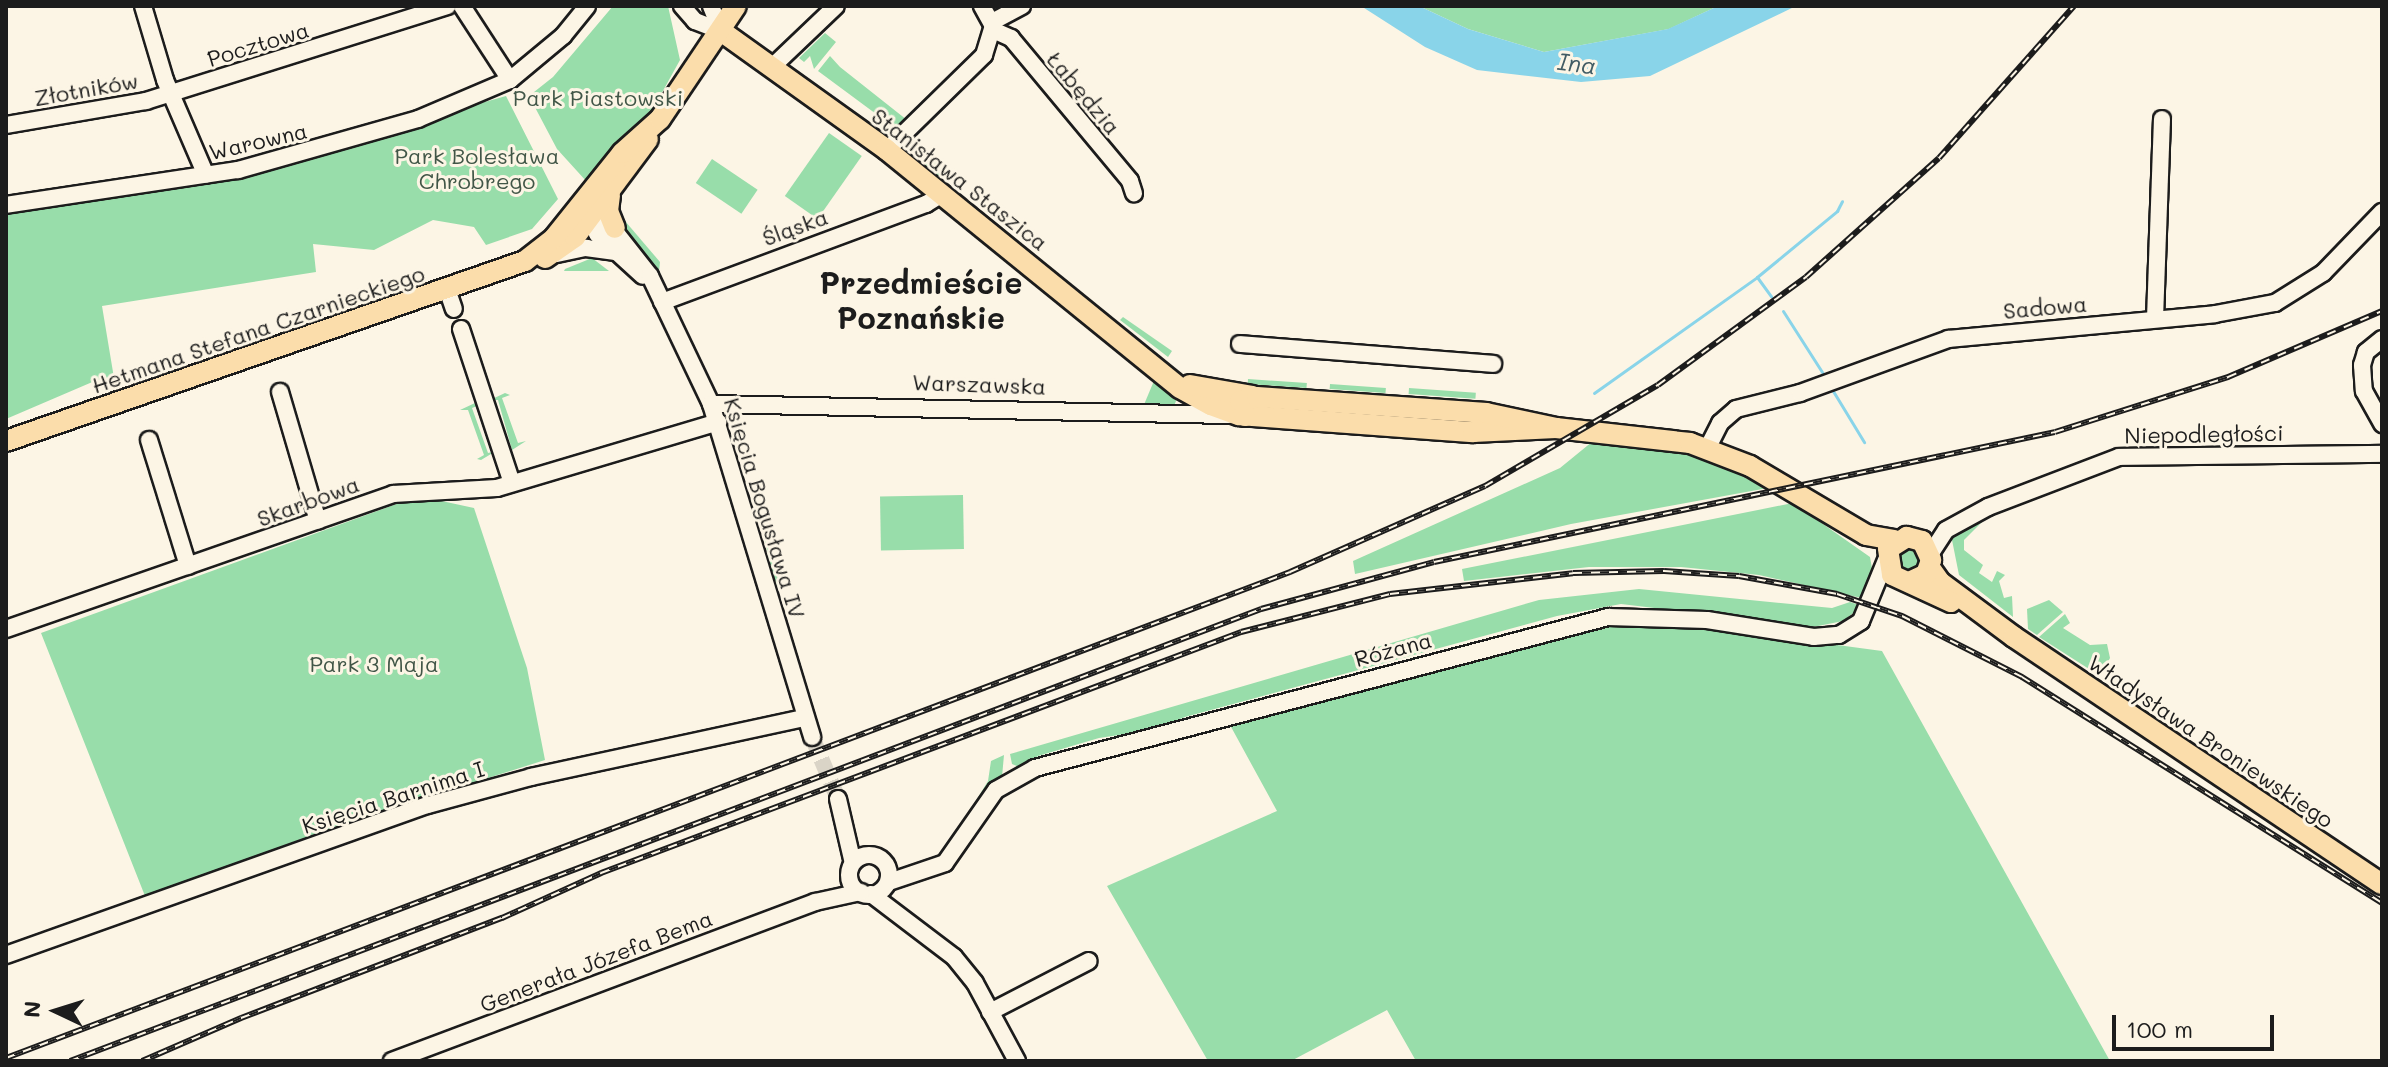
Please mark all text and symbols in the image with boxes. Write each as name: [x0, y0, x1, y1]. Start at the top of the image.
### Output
street label: Pocztowa: [204, 16, 312, 72]
street label: Łabędzia: [1042, 46, 1126, 140]
water label: Ina: [1556, 46, 1598, 80]
street label: Złotników: [32, 67, 140, 111]
park label: Park Piastowski: [513, 85, 683, 111]
street label: Stanisława Staszica: [867, 102, 1053, 256]
street label: Warowna: [206, 117, 310, 165]
park label: Park Bolesława Chrobrego: [395, 142, 559, 194]
street label: Śląska: [759, 203, 831, 251]
street label: Hetmana Stefana Czarnieckiego: [88, 260, 428, 398]
district label: Przedmieście Poznańskie: [820, 264, 1022, 334]
street label: Sadowa: [2002, 290, 2088, 324]
street label: Warszawska: [912, 368, 1046, 400]
street label: Księcia Bogusława IV: [719, 395, 811, 621]
street label: Niepodległości: [2124, 419, 2284, 449]
street label: Skarbowa: [253, 470, 363, 532]
street label: Różana: [1351, 626, 1435, 672]
street label: Władysława Broniewskiego: [2083, 649, 2339, 833]
park label: Park 3 Maja: [309, 651, 439, 677]
street label: Księcia Barnima I: [299, 755, 487, 839]
street label: Generała Józefa Bema: [476, 904, 716, 1018]
north arrow: [16, 971, 96, 1051]
scale bar: [2116, 999, 2278, 1049]
text: N: [17, 1000, 47, 1019]
text: 100 m: [2126, 1013, 2193, 1044]

